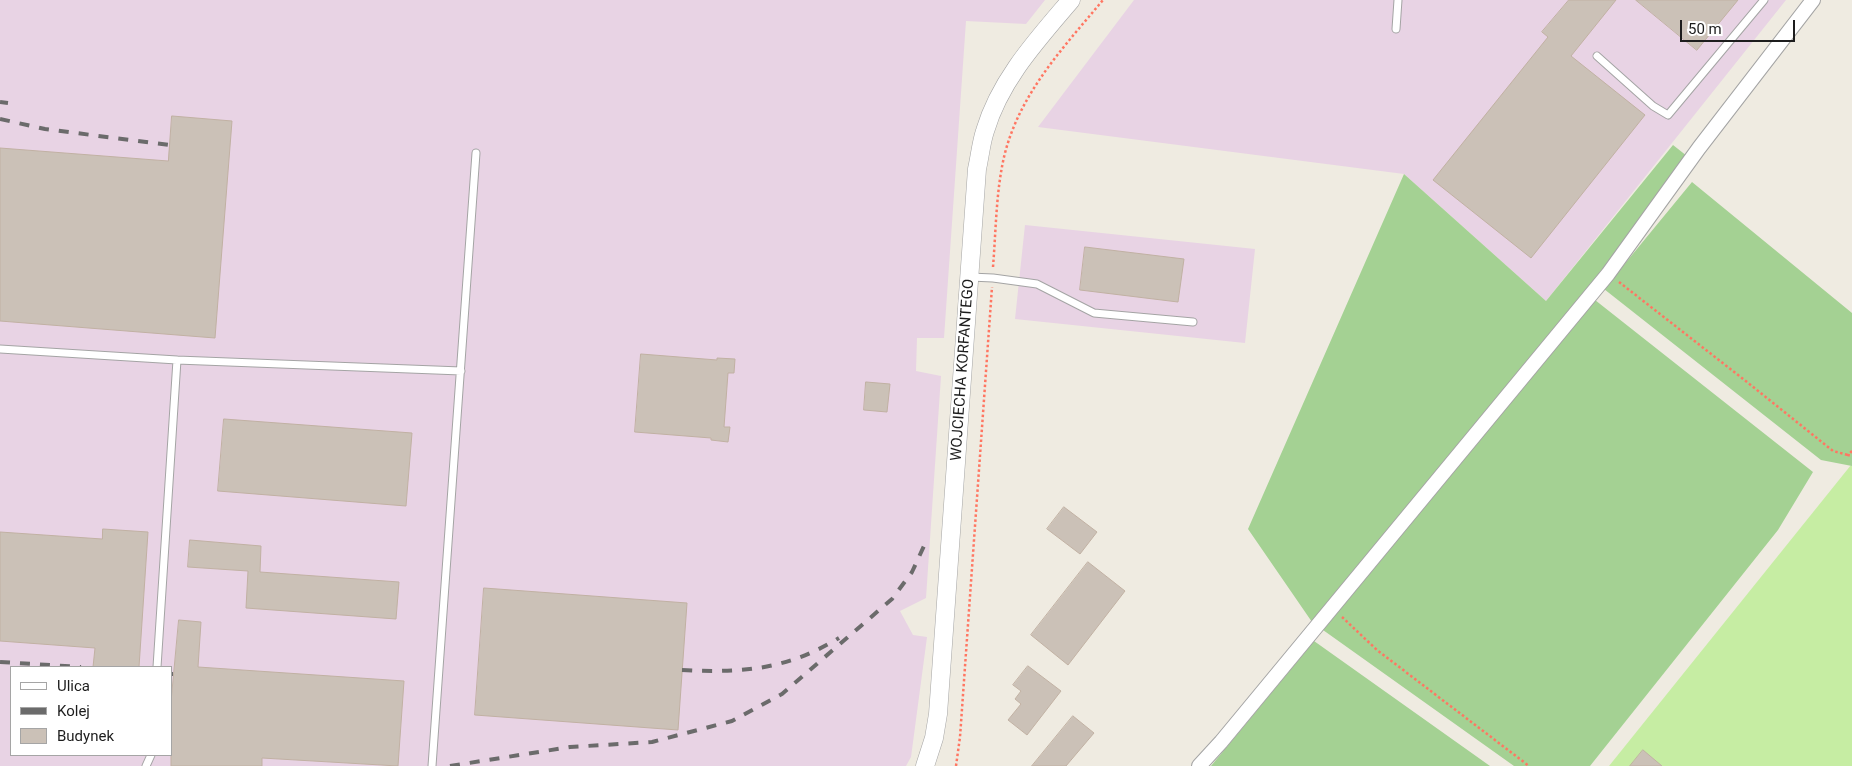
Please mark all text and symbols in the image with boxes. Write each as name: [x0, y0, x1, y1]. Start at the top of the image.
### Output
scale bar: [1682, 10, 1797, 42]
text: 50 m: [1688, 20, 1722, 38]
street label: WOJCIECHA KORFANTEGO: [948, 278, 978, 462]
legend: [10, 666, 172, 756]
text: Ulica: [57, 677, 90, 695]
text: Kolej: [57, 702, 90, 720]
text: Budynek: [57, 727, 114, 745]

